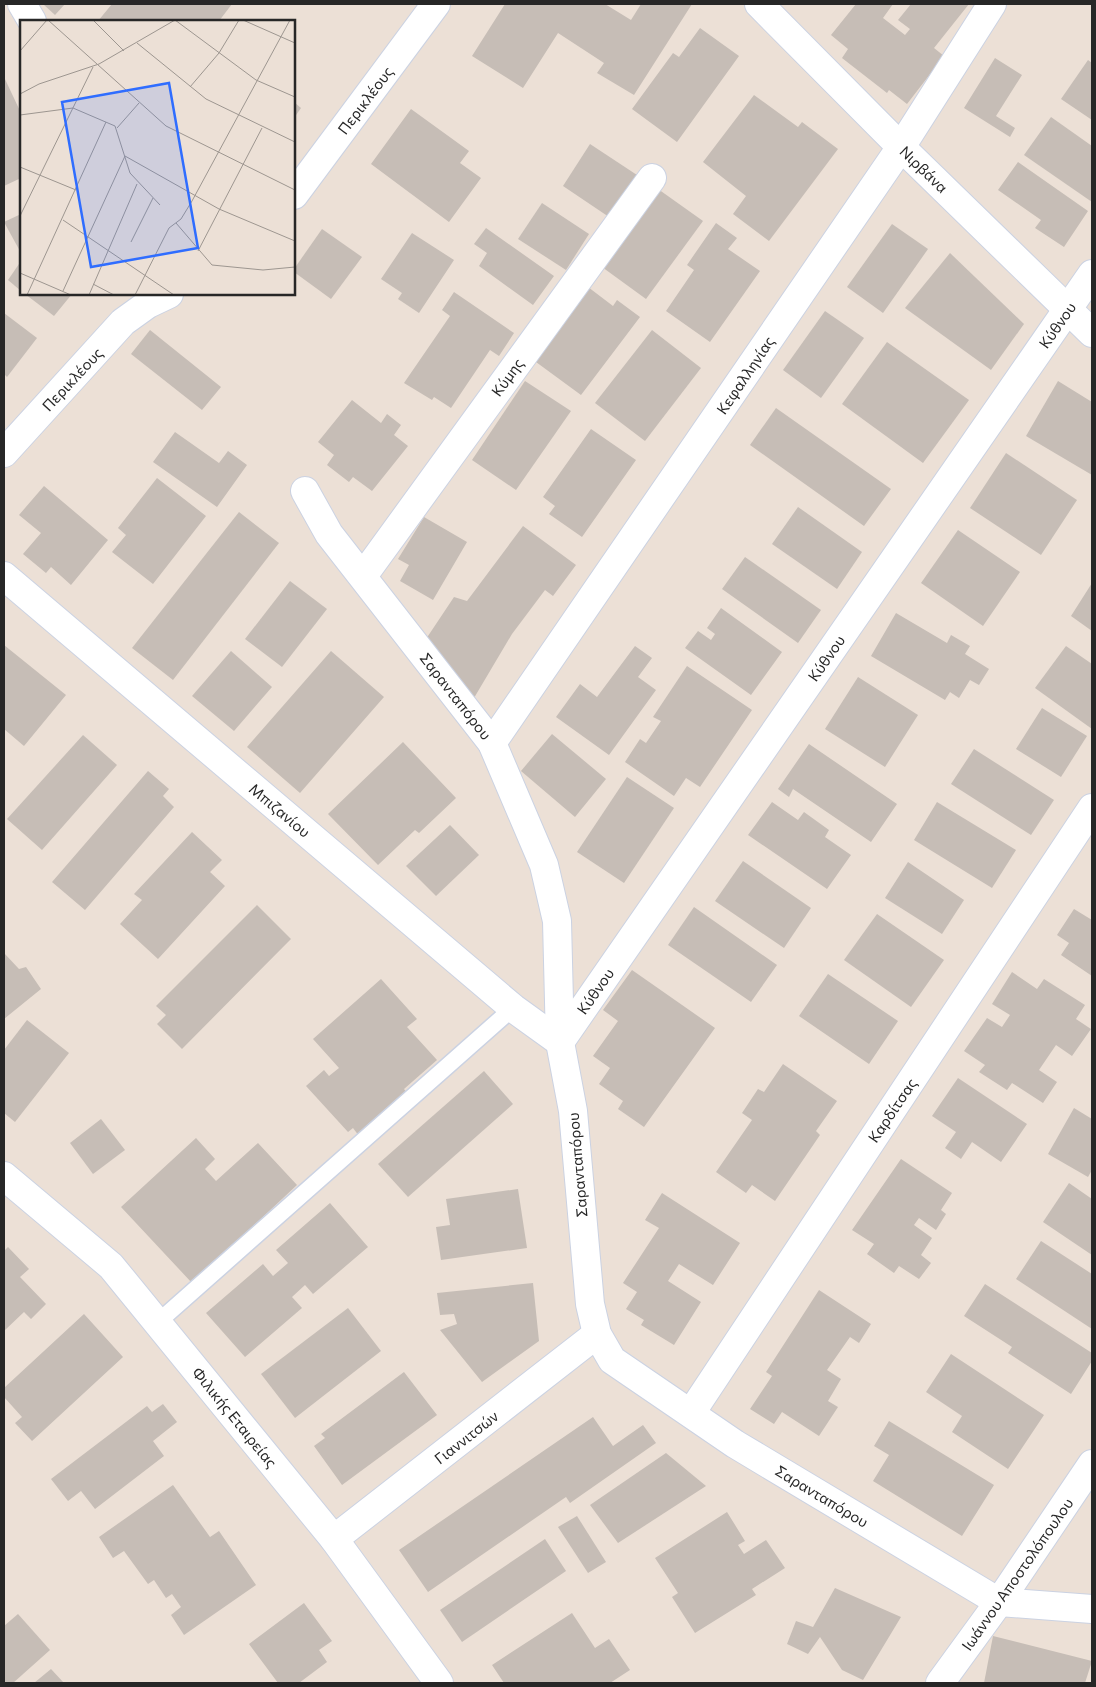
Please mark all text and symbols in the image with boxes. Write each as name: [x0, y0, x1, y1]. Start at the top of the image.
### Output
inset map: [20, 20, 295, 295]
street label: Περικλέους: [334, 62, 396, 138]
street label: Νιρβάνα: [896, 142, 952, 196]
street label: Κύθνου: [1035, 299, 1079, 351]
street label: Κεφαλληνίας: [712, 333, 778, 417]
street label: Περικλέους: [38, 343, 106, 415]
street label: Κύμης: [487, 354, 527, 400]
street label: Κύθνου: [804, 632, 848, 684]
street label: Σαρανταπόρου: [417, 649, 495, 743]
street label: Μπιζανίου: [246, 779, 314, 841]
street label: Κύθνου: [573, 965, 617, 1017]
street label: Καρδίτσας: [864, 1074, 920, 1146]
street label: Σαρανταπόρου: [563, 1112, 591, 1218]
street label: Φιλικής Εταιρείας: [189, 1363, 281, 1471]
street label: Γιαννιτσών: [431, 1406, 502, 1467]
street label: Σαρανταπόρου: [772, 1461, 872, 1531]
street label: Ιωάννου Αποστολόπουλου: [957, 1494, 1077, 1654]

